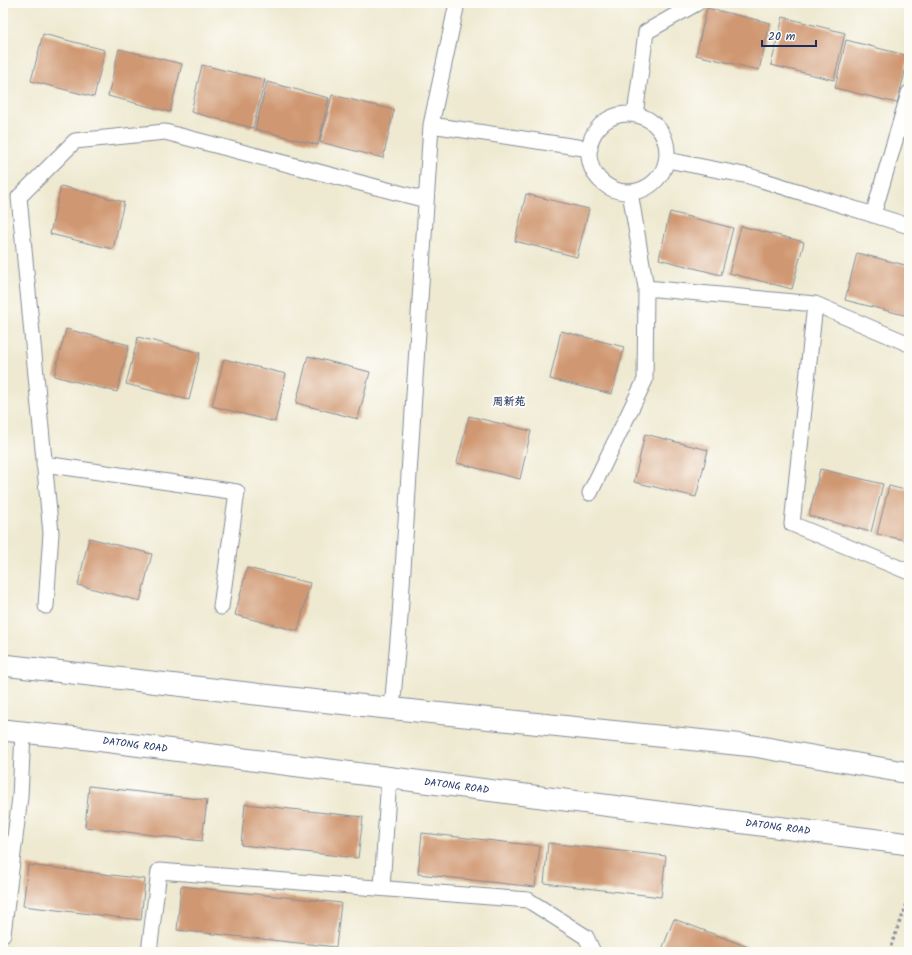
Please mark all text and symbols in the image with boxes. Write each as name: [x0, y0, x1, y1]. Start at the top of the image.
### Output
scale bar: [762, 22, 816, 48]
text: 20 m: [768, 27, 796, 46]
district label: 周新苑: [493, 393, 526, 411]
street label: DATONG ROAD: [102, 733, 169, 757]
street label: DATONG ROAD: [423, 774, 491, 798]
street label: DATONG ROAD: [744, 815, 812, 839]

